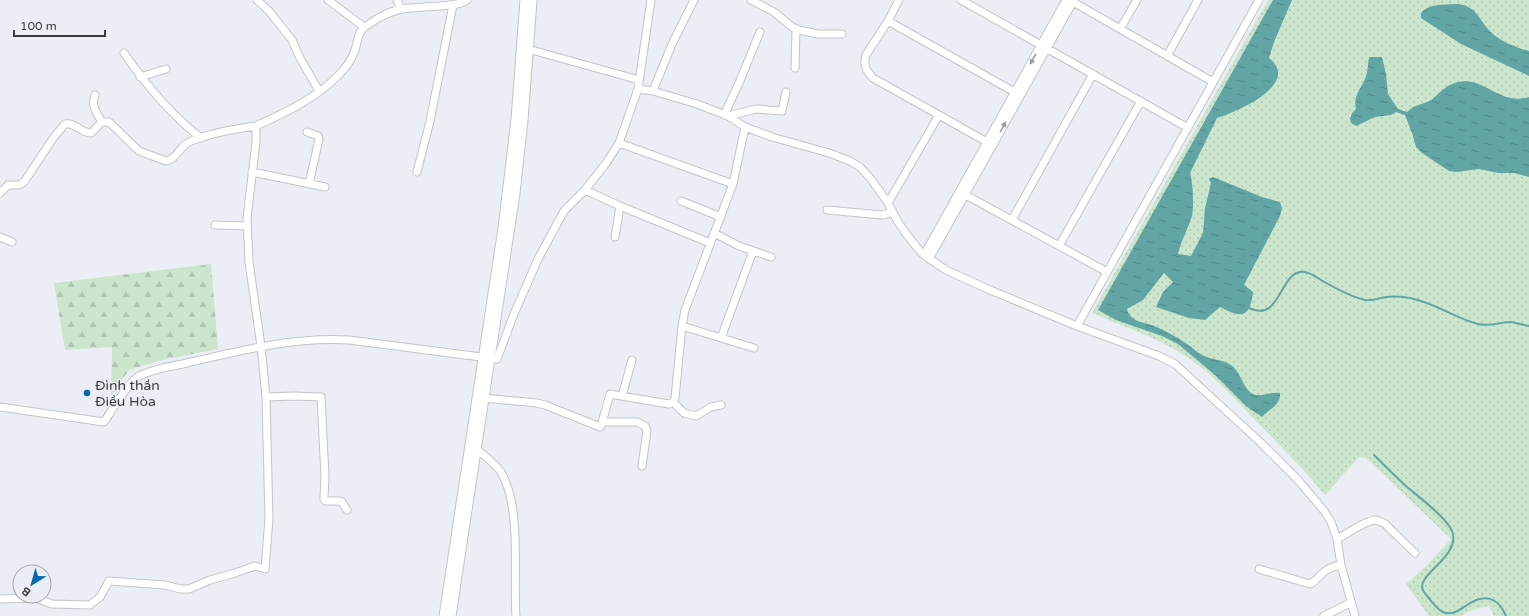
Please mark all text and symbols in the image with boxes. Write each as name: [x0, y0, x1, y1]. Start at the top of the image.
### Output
scale bar: [14, 12, 105, 38]
text: 100 m: [20, 19, 57, 33]
one-way arrow: [1030, 53, 1036, 64]
one-way arrow: [999, 121, 1006, 133]
place label: Đình thần Điều Hòa: [95, 377, 160, 410]
marker: Đình thần Điều Hòa: [82, 388, 92, 398]
north arrow: [12, 564, 52, 604]
text: B: [19, 584, 33, 599]

